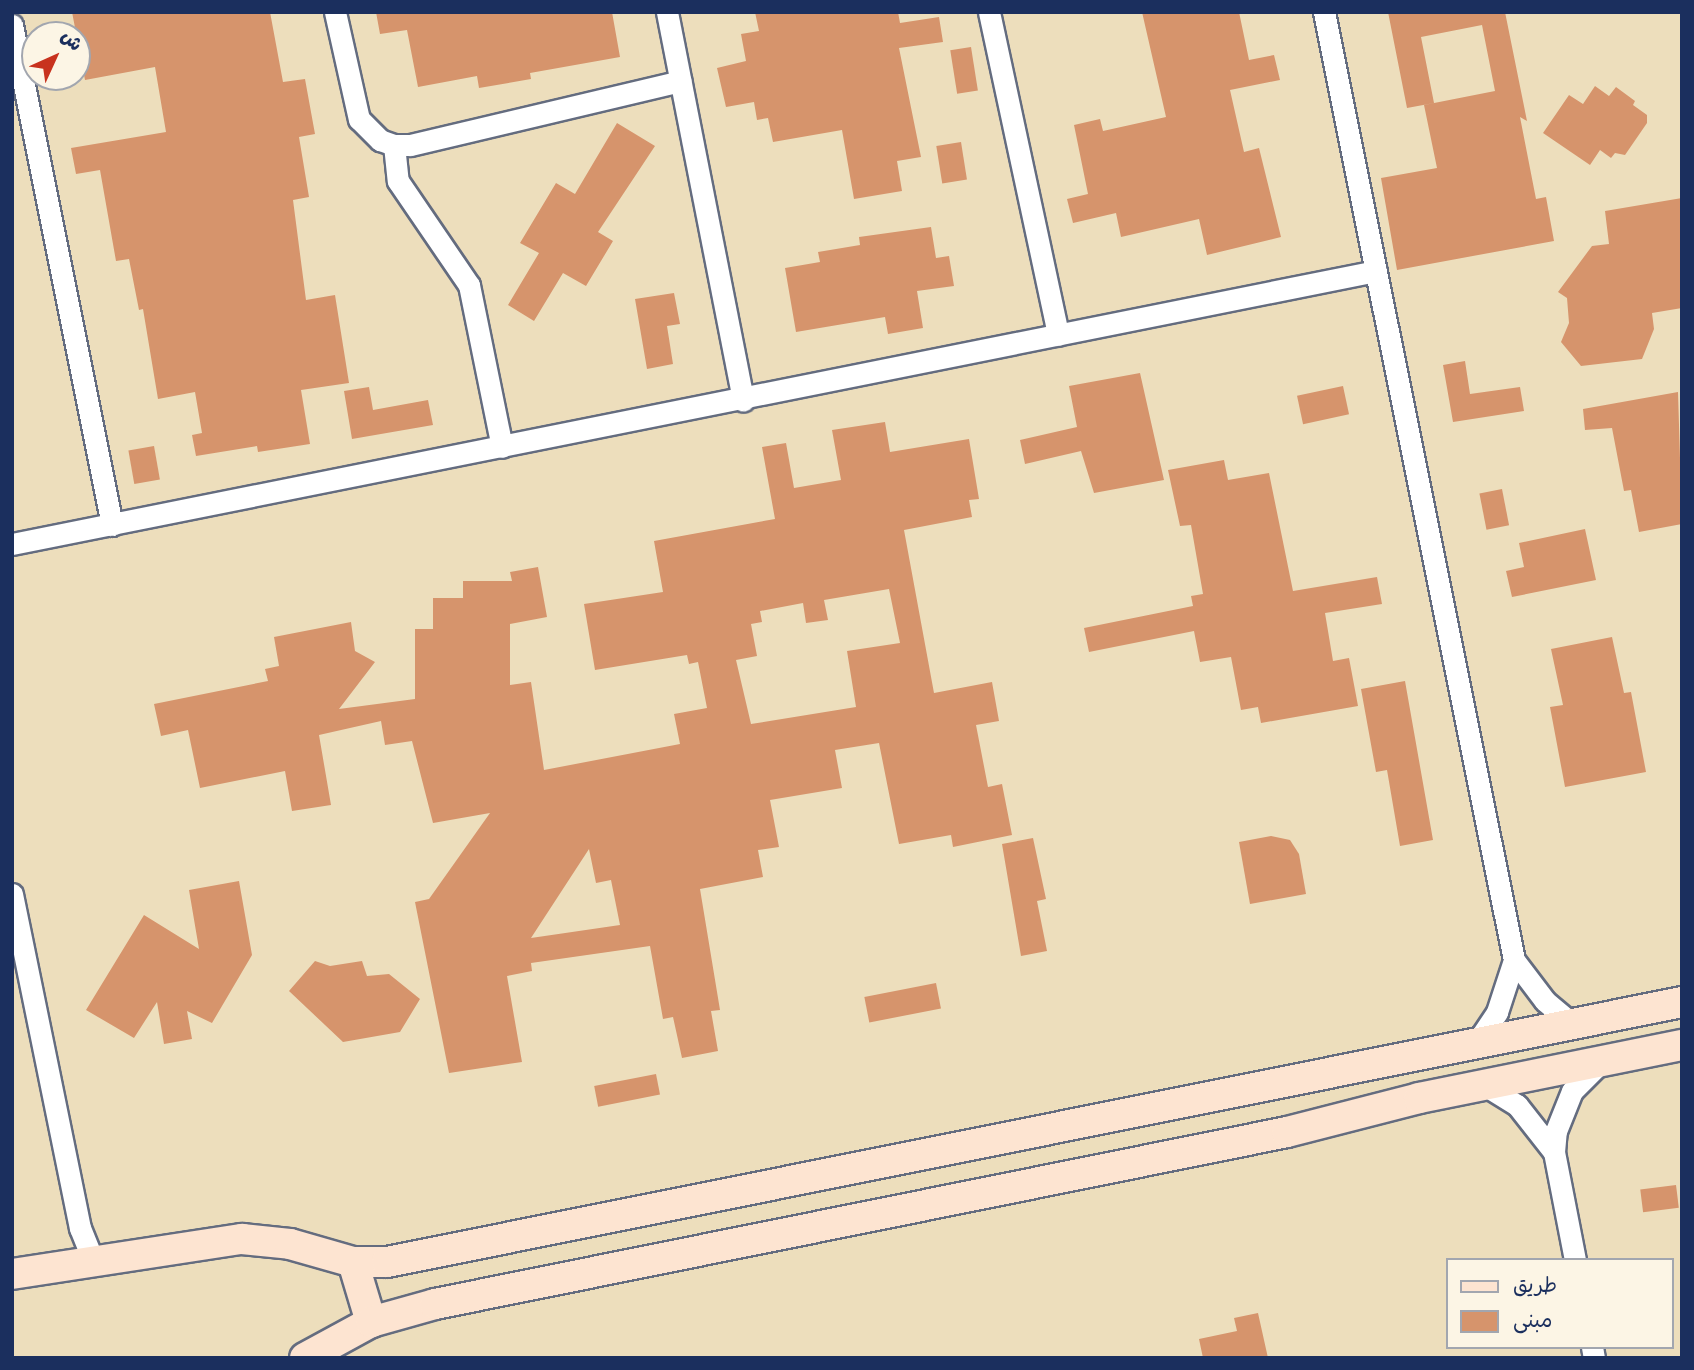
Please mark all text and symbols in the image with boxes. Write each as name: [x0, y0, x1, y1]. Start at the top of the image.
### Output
north arrow: [21, 21, 91, 91]
text: ش: [54, 27, 85, 58]
legend: [1446, 1258, 1673, 1349]
text: طريق: [1513, 1276, 1557, 1301]
text: مبنى: [1513, 1311, 1552, 1336]

